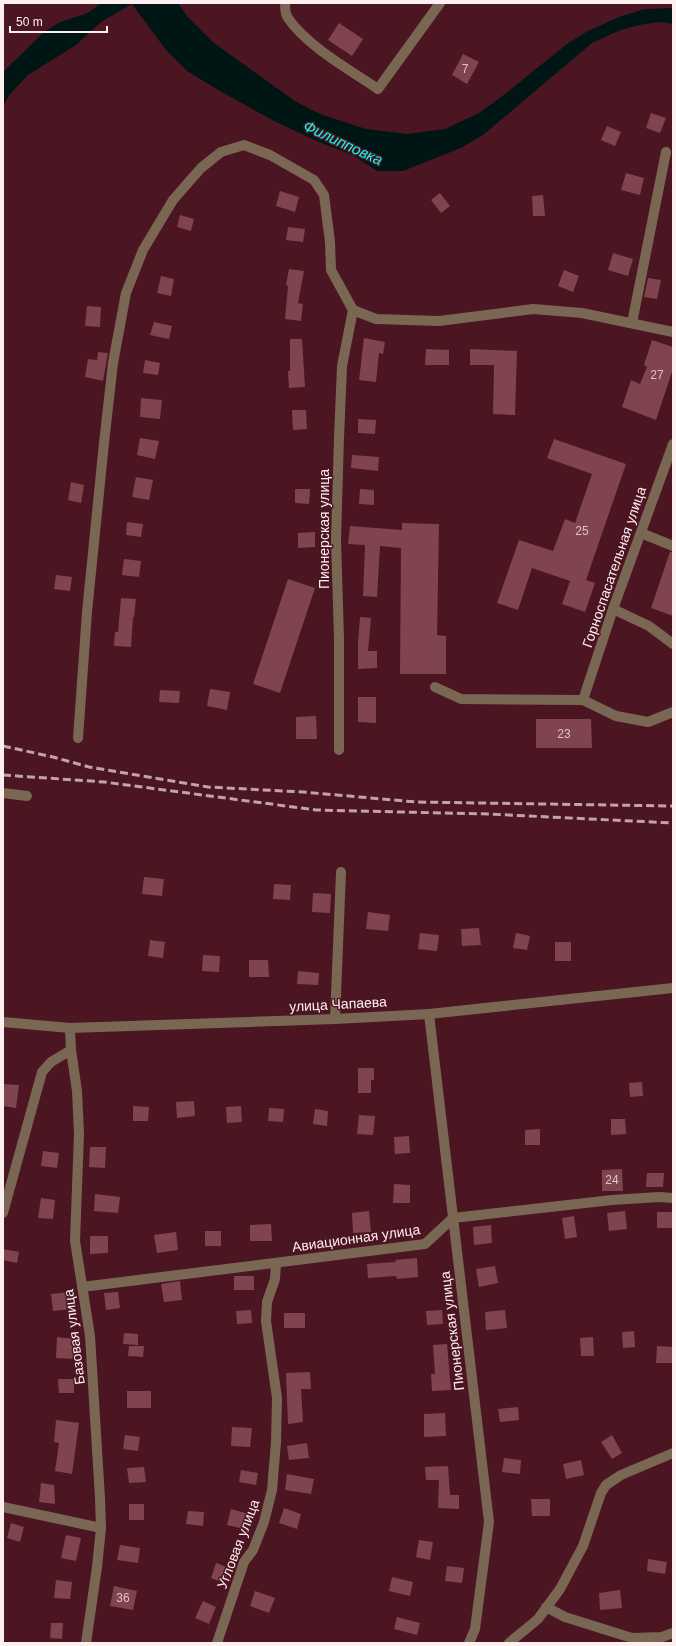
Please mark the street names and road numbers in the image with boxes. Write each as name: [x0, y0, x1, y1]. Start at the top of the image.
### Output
street label: Пионерская улица: [316, 469, 332, 589]
street label: Горноспасательная улица: [579, 484, 649, 650]
street label: улица Чапаева: [289, 993, 387, 1015]
street label: Авиационная улица: [291, 1221, 421, 1255]
street label: Пионерская улица: [437, 1270, 467, 1392]
street label: Базовая улица: [60, 1288, 88, 1386]
street label: Угловая улица: [214, 1497, 262, 1591]

